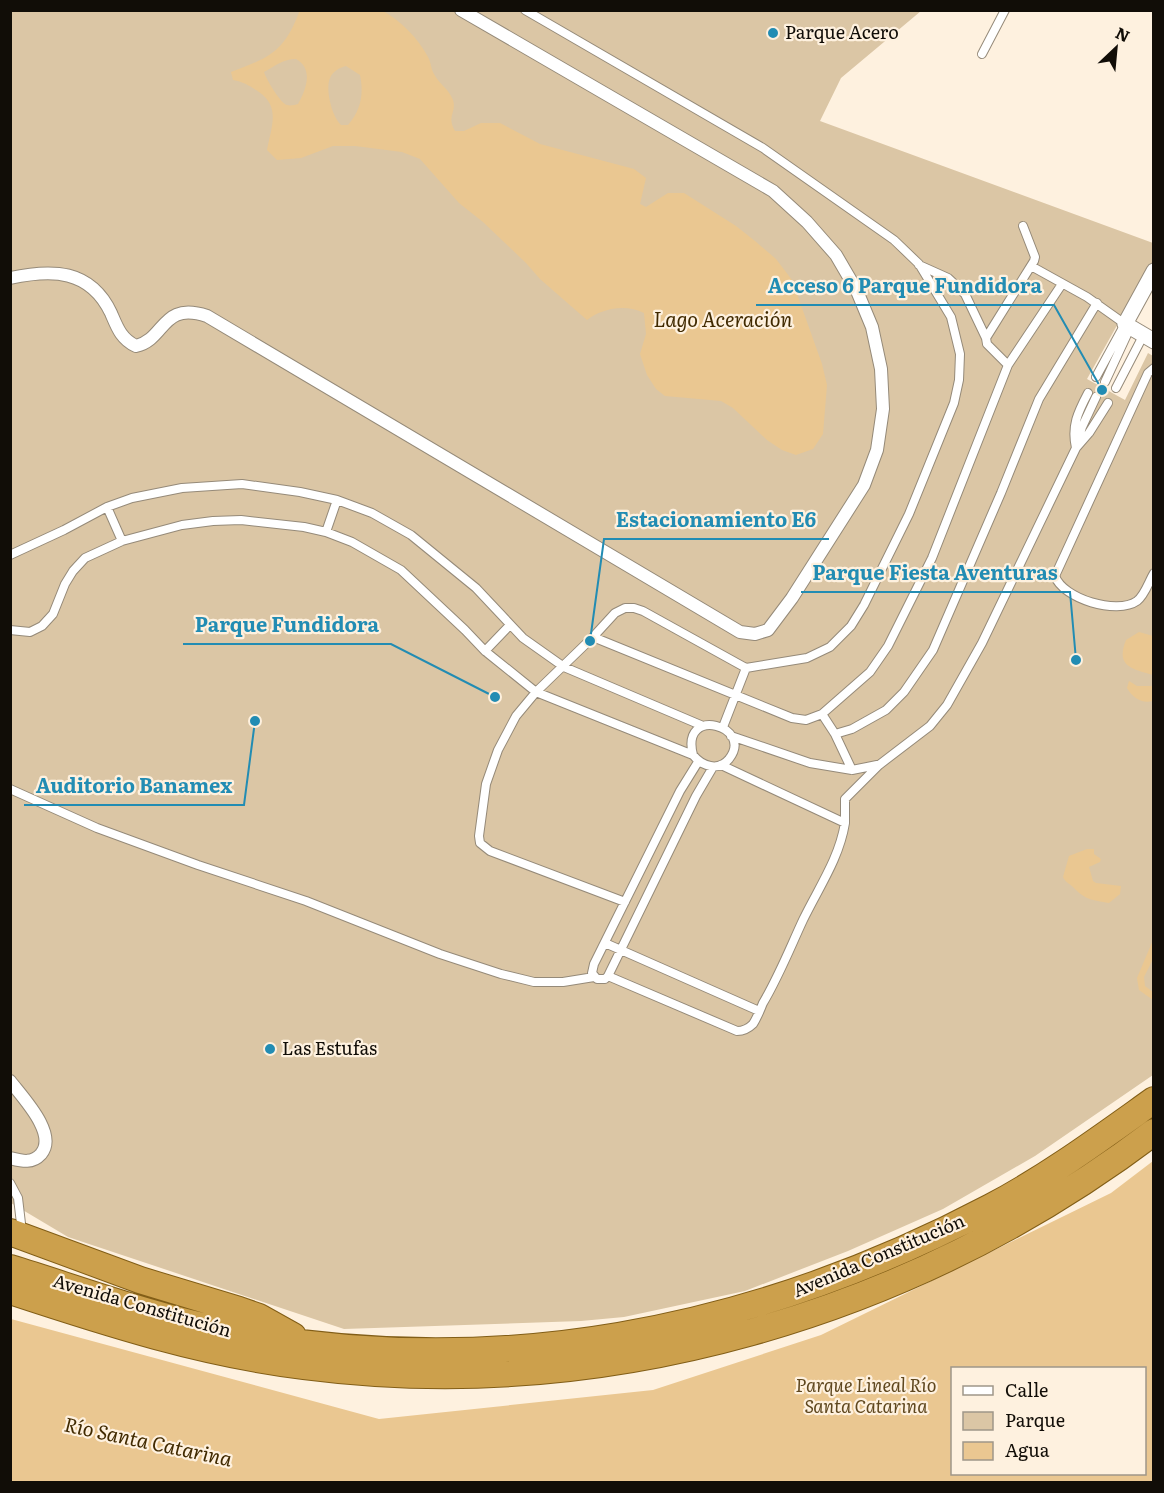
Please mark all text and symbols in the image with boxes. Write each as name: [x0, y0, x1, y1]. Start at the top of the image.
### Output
place label: Parque Acero: [785, 18, 899, 45]
north arrow: [1086, 18, 1146, 78]
text: N: [1112, 20, 1134, 47]
marker: Parque Acero: [766, 26, 780, 40]
callout: Acceso 6 Parque Fundidora: [756, 267, 1054, 305]
text: Acceso 6 Parque Fundidora: [768, 269, 1043, 299]
water label: Lago Aceración: [654, 303, 793, 333]
callout: Estacionamiento E6: [604, 501, 829, 539]
text: Estacionamiento E6: [616, 503, 817, 533]
callout: Parque Fiesta Aventuras: [801, 554, 1070, 592]
text: Parque Fiesta Aventuras: [812, 556, 1058, 586]
callout: Parque Fundidora: [183, 606, 391, 644]
text: Parque Fundidora: [195, 608, 380, 638]
callout: Auditorio Banamex: [24, 767, 244, 805]
text: Auditorio Banamex: [36, 769, 232, 799]
place label: Las Estufas: [282, 1034, 377, 1061]
marker: Las Estufas: [263, 1042, 277, 1056]
street label: Avenida Constitución: [788, 1206, 969, 1303]
street label: Avenida Constitución: [50, 1266, 235, 1343]
legend: [951, 1367, 1146, 1475]
park label: Parque Lineal Río Santa Catarina: [796, 1371, 936, 1419]
text: Calle: [1005, 1376, 1048, 1403]
text: Parque: [1005, 1406, 1065, 1433]
water label: Río Santa Catarina: [62, 1408, 236, 1473]
text: Agua: [1005, 1436, 1050, 1463]

